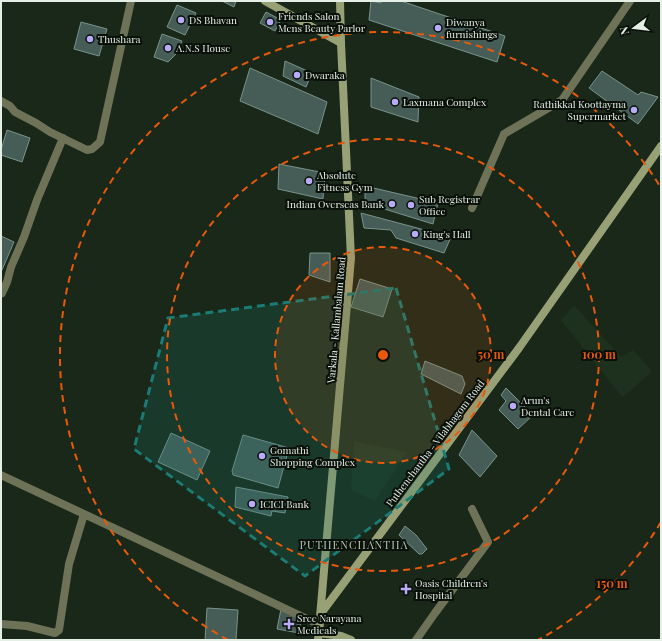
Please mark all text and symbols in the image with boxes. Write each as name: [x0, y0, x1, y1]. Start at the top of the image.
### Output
north arrow: [614, 8, 654, 48]
place label: Friends Salon Mens Beauty Parlor: [278, 9, 366, 35]
place label: DS Bhavan: [189, 13, 237, 27]
marker: DS Bhavan: [176, 15, 186, 25]
place label: Diwanya furnishings: [446, 15, 497, 41]
marker: Friends Salon Mens Beauty Parlor: [265, 17, 275, 27]
marker: Diwanya furnishings: [433, 23, 443, 33]
text: N: [616, 25, 632, 36]
place label: Thushara: [98, 32, 141, 46]
marker: Thushara: [85, 34, 95, 44]
place label: A.N.S House: [175, 41, 230, 55]
marker: A.N.S House: [163, 43, 173, 53]
place label: Dwaraka: [305, 68, 345, 82]
marker: Dwaraka: [292, 70, 302, 80]
place label: Laxmana Complex: [403, 95, 487, 109]
marker: Laxmana Complex: [390, 97, 400, 107]
place label: Rathikkal Koottayma Supermarket: [533, 97, 626, 123]
marker: Rathikkal Koottayma Supermarket: [629, 105, 639, 115]
place label: Absolute Fitness Gym: [316, 168, 373, 194]
marker: Absolute Fitness Gym: [304, 176, 314, 186]
place label: Sub Registrar Office: [419, 192, 481, 218]
place label: Indian Overseas Bank: [287, 197, 384, 211]
marker: Indian Overseas Bank: [387, 199, 397, 209]
marker: Sub Registrar Office: [406, 200, 416, 210]
place label: King's Hall: [423, 227, 471, 241]
marker: King's Hall: [410, 229, 420, 239]
street label: Varkala - Kallambalam Road: [323, 256, 349, 385]
text: 50 m: [478, 346, 505, 362]
text: 100 m: [582, 346, 616, 362]
centre of rings: [376, 348, 390, 362]
street label: Puthenchantha - Vilabhagom Road: [383, 376, 488, 509]
place label: Arun's Dental Care: [520, 393, 574, 419]
marker: Arun's Dental Care: [508, 401, 518, 411]
place label: Gomathi Shopping Complex: [270, 443, 356, 469]
marker: Gomathi Shopping Complex: [257, 451, 267, 461]
place label: ICICI Bank: [260, 497, 309, 511]
marker: ICICI Bank: [247, 499, 257, 509]
district label: PUTHENCHANTHA: [300, 537, 408, 552]
text: 150 m: [596, 575, 628, 591]
place label: Oasis Children's Hospital: [415, 576, 487, 602]
marker: Oasis Children's Hospital: [400, 583, 412, 595]
place label: Sree Narayana Medicals: [297, 611, 361, 637]
marker: Sree Narayana Medicals: [284, 619, 294, 629]

